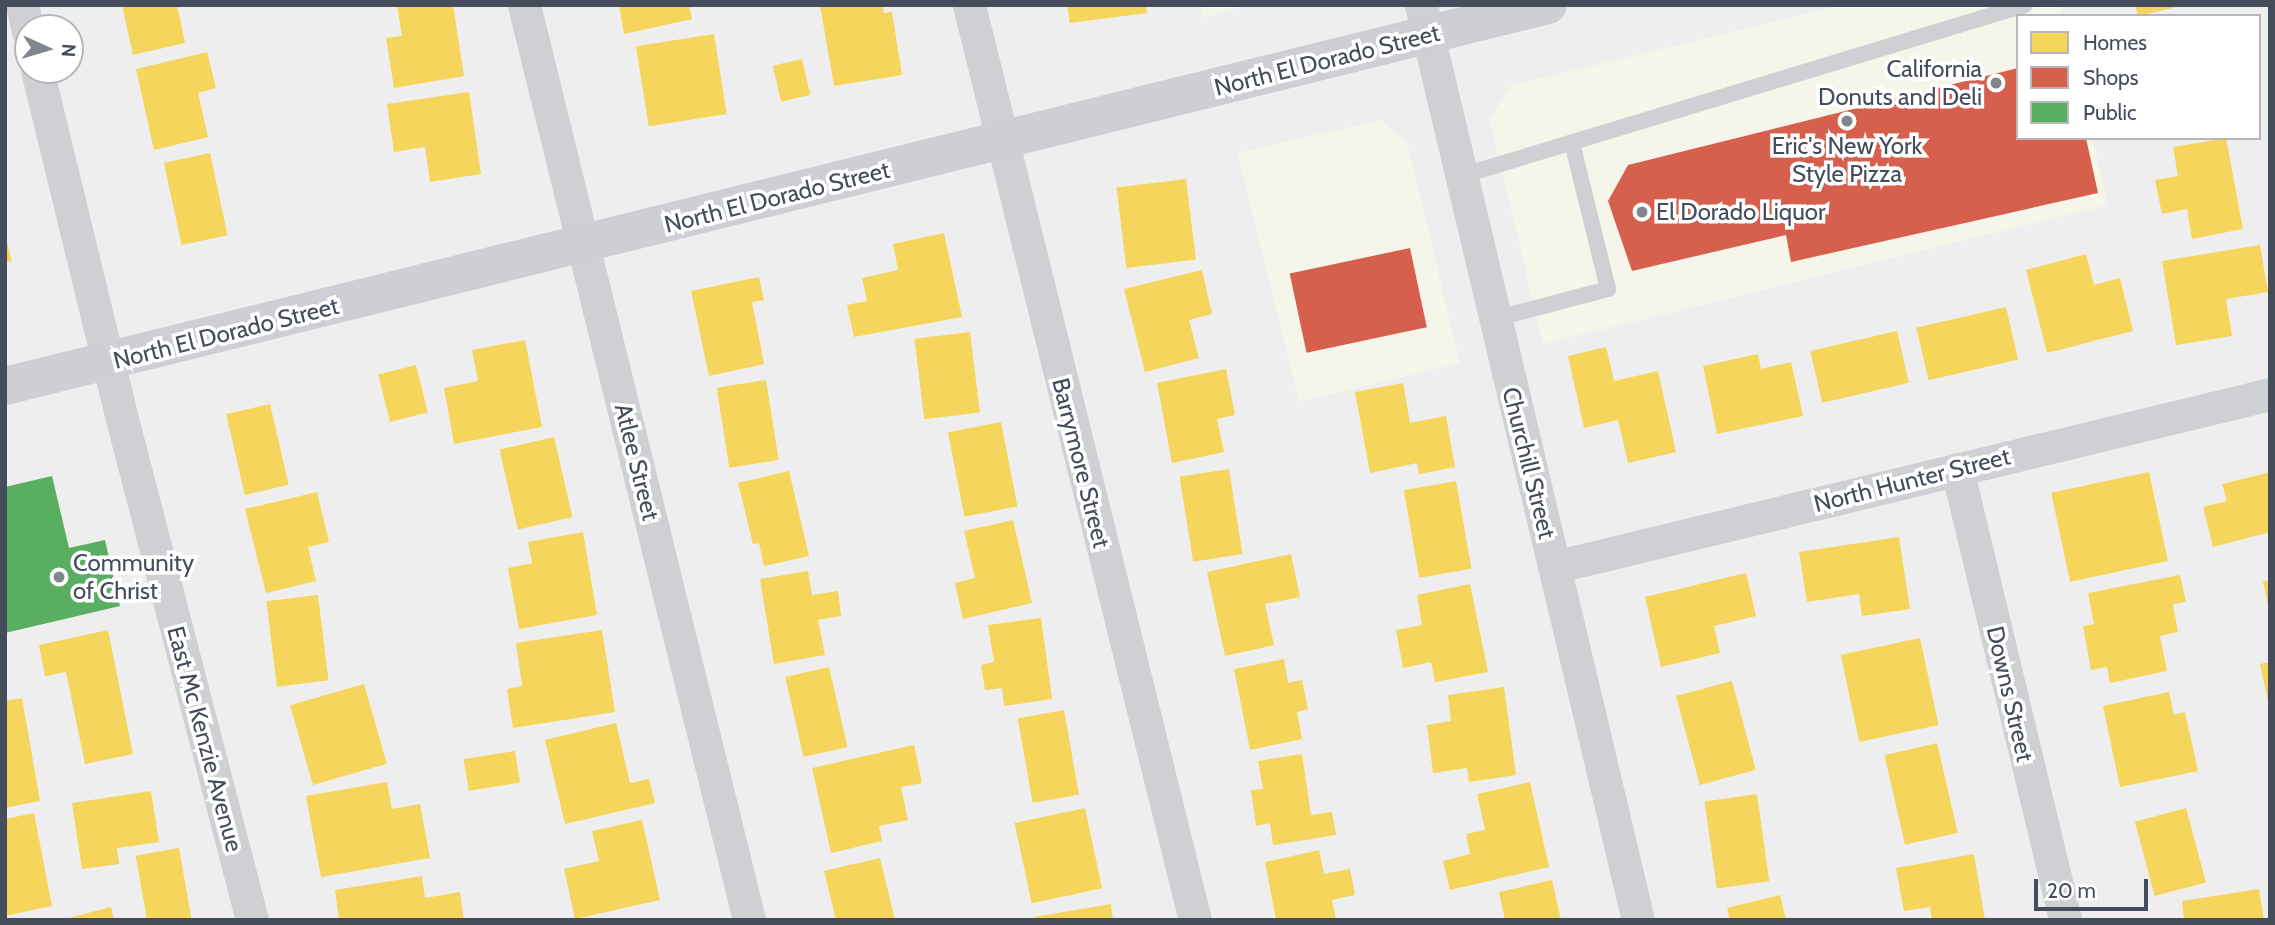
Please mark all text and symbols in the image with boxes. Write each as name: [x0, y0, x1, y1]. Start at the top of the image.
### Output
north arrow: [14, 14, 84, 84]
legend: [2016, 14, 2261, 140]
street label: North El Dorado Street: [1211, 18, 1443, 102]
text: Homes: [2083, 30, 2147, 55]
text: N: [57, 43, 80, 58]
place label: California Donuts and Deli: [1818, 55, 1982, 111]
text: Shops: [2083, 65, 2138, 90]
marker: California Donuts and Deli: [1988, 75, 2004, 91]
text: Public: [2083, 100, 2137, 125]
marker: Eric's New York Style Pizza: [1839, 113, 1855, 129]
place label: Eric's New York Style Pizza: [1772, 132, 1922, 188]
street label: North El Dorado Street: [661, 155, 893, 239]
place label: El Dorado Liquor: [1656, 198, 1826, 226]
marker: El Dorado Liquor: [1634, 204, 1650, 220]
street label: North El Dorado Street: [110, 291, 342, 375]
street label: Barrymore Street: [1046, 375, 1116, 551]
street label: Churchill Street: [1496, 384, 1562, 542]
street label: Atlee Street: [609, 401, 665, 523]
street label: North Hunter Street: [1811, 442, 2013, 518]
place label: Community of Christ: [73, 549, 194, 605]
marker: Community of Christ: [51, 569, 67, 585]
street label: East Mc Kenzie Avenue: [161, 623, 249, 855]
street label: Downs Street: [1980, 623, 2040, 765]
scale bar: [2037, 866, 2151, 910]
text: 20 m: [2047, 878, 2096, 903]

